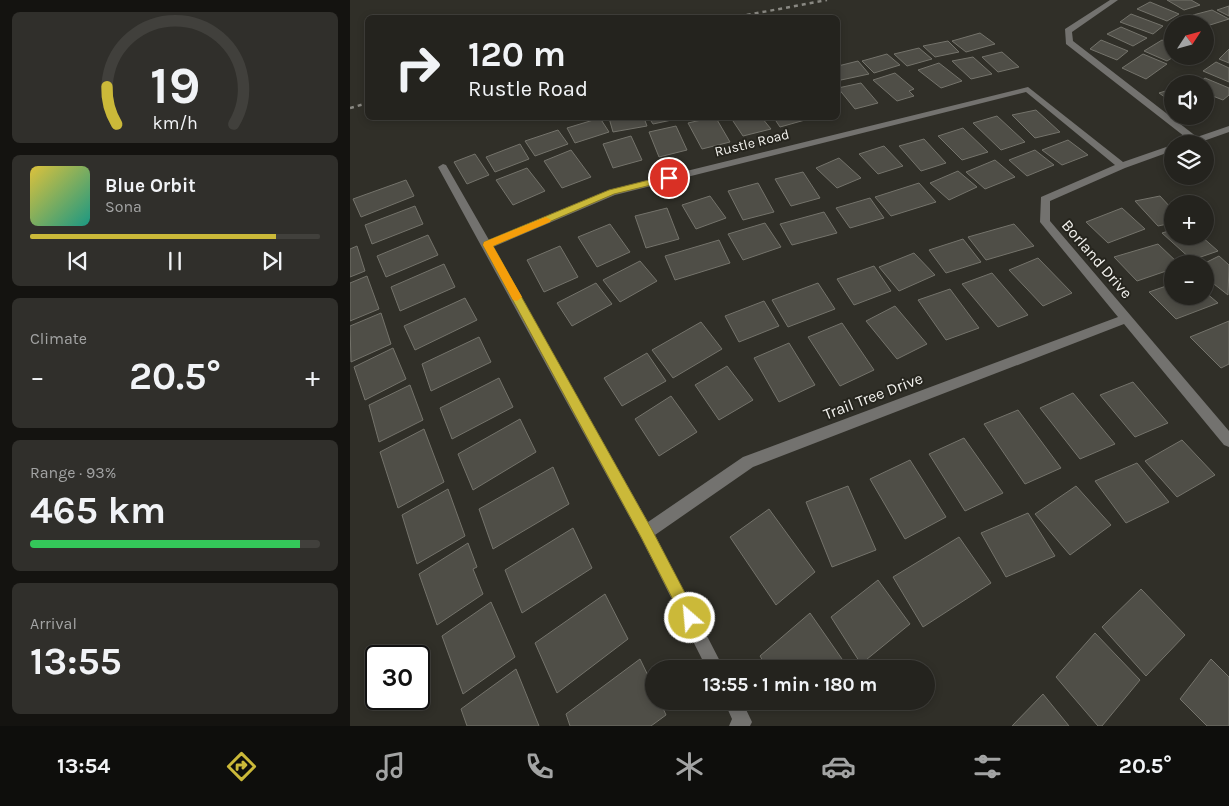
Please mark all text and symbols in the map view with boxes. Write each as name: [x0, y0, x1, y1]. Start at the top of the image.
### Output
north arrow: [1164, 15, 1214, 65]
map controls: [1164, 15, 1214, 305]
text: 120 m: [468, 34, 566, 75]
icon: right: [385, 35, 450, 100]
text: 19: [150, 55, 200, 116]
button: sound: [1164, 75, 1214, 125]
text: Rustle Road: [468, 76, 588, 102]
text: km/h: [152, 113, 198, 134]
street label: Rustle Road: [713, 126, 791, 160]
button: layers: [1164, 135, 1214, 185]
pin: [648, 157, 690, 199]
icon: arrive: [655, 164, 683, 192]
text: Blue Orbit: [105, 175, 196, 197]
button: +: [1164, 195, 1214, 245]
text: Sona: [105, 197, 142, 216]
street label: Borland Drive: [1058, 216, 1136, 302]
icon: previous: [64, 247, 92, 275]
icon: pause: [161, 247, 189, 275]
icon: next: [258, 247, 286, 275]
button: −: [1164, 255, 1214, 305]
text: Climate: [30, 329, 87, 348]
text: 20.5°: [129, 354, 221, 399]
text: −: [30, 360, 45, 393]
text: +: [305, 360, 320, 393]
street label: Trail Tree Drive: [821, 368, 925, 424]
text: Range · 93%: [30, 463, 116, 482]
text: 465 km: [30, 488, 166, 533]
position arrow: [663, 591, 715, 643]
text: Arrival: [30, 614, 77, 633]
text: 13:55: [30, 639, 122, 684]
speed limit sign: 30: [365, 645, 430, 710]
text: 13:55 · 1 min · 180 m: [703, 674, 877, 696]
icon: directions: [224, 749, 259, 784]
icon: music: [373, 749, 408, 784]
icon: phone: [522, 749, 557, 784]
icon: climate: [672, 749, 707, 784]
icon: car: [821, 749, 856, 784]
icon: filters: [970, 749, 1005, 784]
text: 13:54: [57, 753, 110, 779]
text: 20.5°: [1119, 753, 1172, 779]

